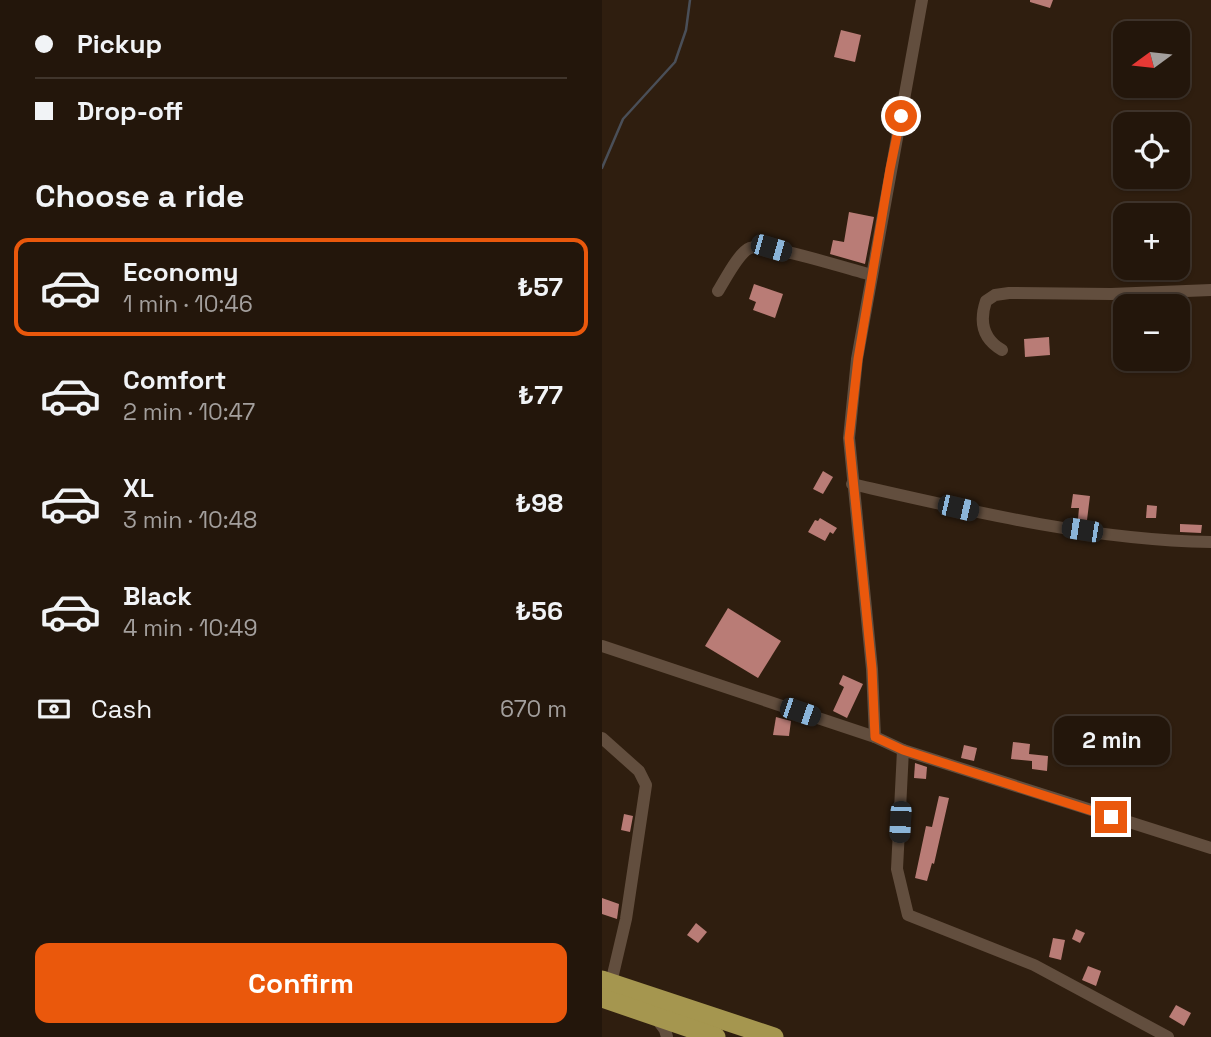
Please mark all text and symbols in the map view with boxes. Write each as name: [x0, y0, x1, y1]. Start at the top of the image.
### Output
north arrow: [1113, 21, 1190, 98]
map controls: [1113, 21, 1190, 371]
text: Pickup: [77, 27, 162, 61]
text: Drop-off: [77, 94, 183, 128]
route start: [885, 100, 917, 132]
button: locate: [1113, 112, 1190, 189]
text: Choose a ride: [35, 176, 245, 216]
button: +: [1113, 203, 1190, 280]
car: [748, 232, 795, 264]
text: Economy: [123, 255, 239, 289]
icon: car: [39, 256, 102, 319]
text: ₺57: [517, 270, 563, 304]
text: 1 min · 10:46: [123, 289, 253, 319]
button: −: [1113, 294, 1190, 371]
text: Comfort: [123, 363, 226, 397]
icon: car: [39, 364, 102, 427]
text: ₺77: [518, 378, 563, 412]
text: 2 min · 10:47: [123, 397, 255, 427]
text: XL: [123, 471, 154, 505]
icon: car: [39, 472, 102, 535]
text: ₺98: [515, 486, 563, 520]
car: [936, 493, 981, 523]
text: 3 min · 10:48: [123, 505, 257, 535]
car: [1060, 516, 1105, 544]
text: Black: [123, 579, 192, 613]
icon: car: [39, 580, 102, 643]
text: ₺56: [515, 594, 563, 628]
text: 4 min · 10:49: [123, 613, 258, 643]
icon: cash: [35, 690, 73, 728]
text: Cash: [91, 692, 152, 726]
text: 670 m: [500, 694, 567, 724]
car: [777, 695, 824, 729]
callout: 2 min: [1053, 716, 1169, 764]
text: 2 min: [1082, 725, 1142, 755]
car: [889, 800, 912, 844]
route end: [1095, 801, 1127, 833]
button: Confirm: [35, 943, 567, 1023]

